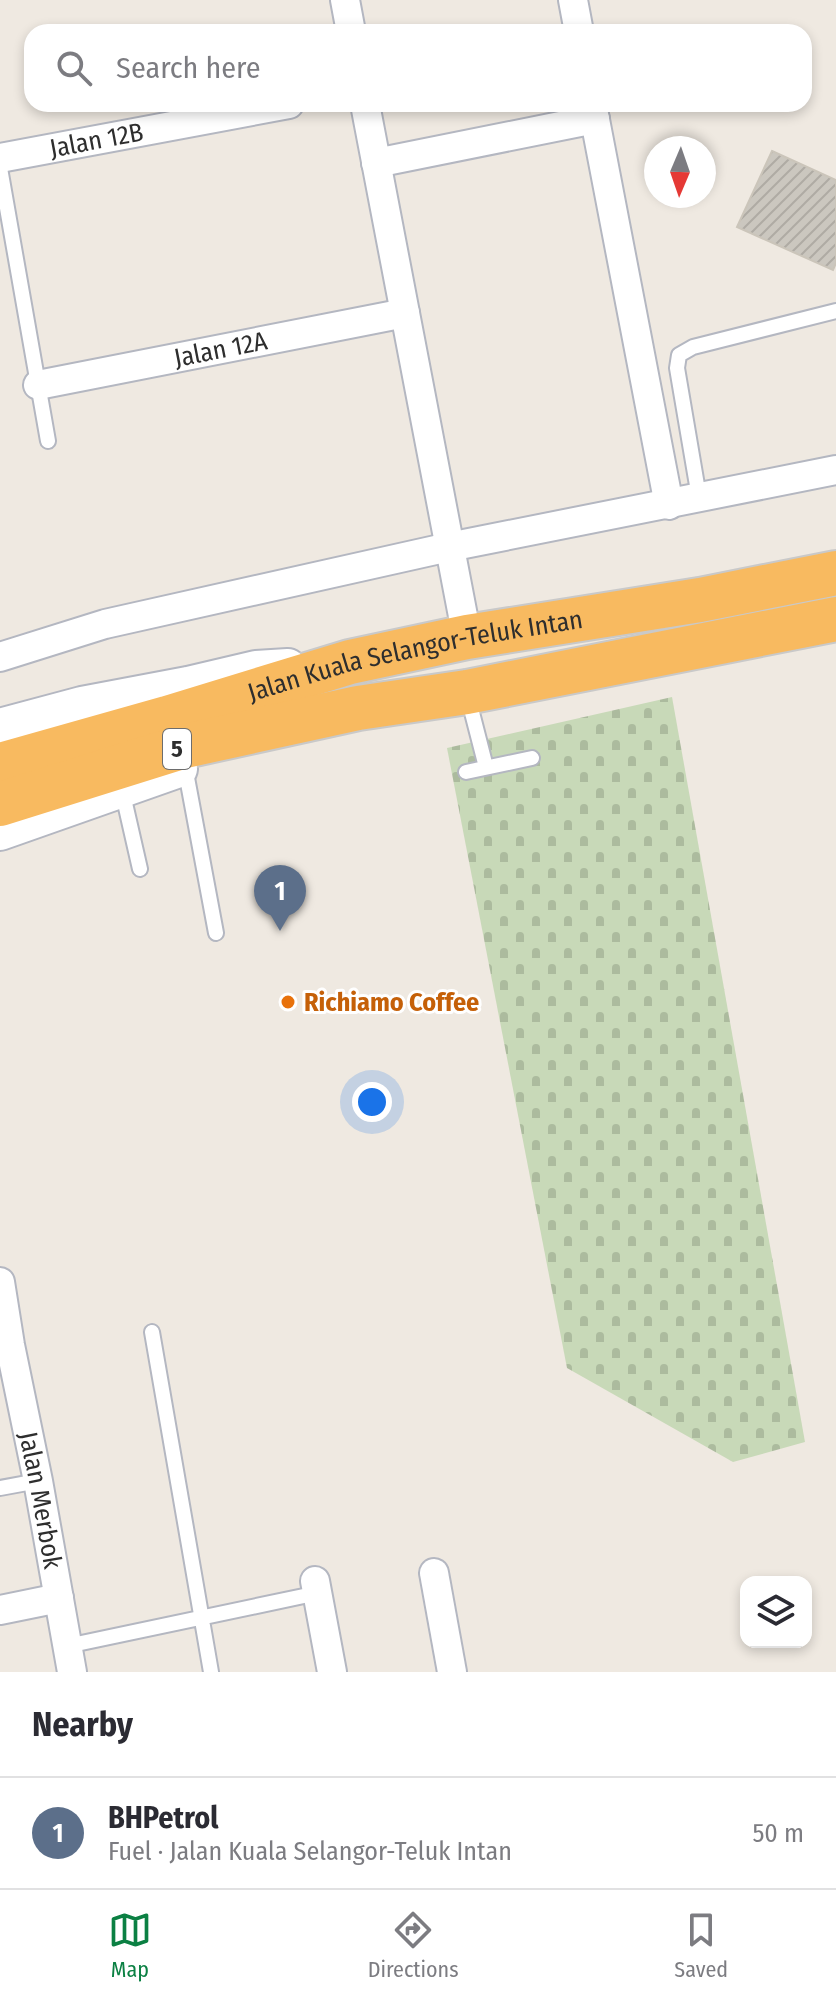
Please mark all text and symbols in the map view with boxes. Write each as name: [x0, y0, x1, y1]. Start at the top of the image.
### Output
search box: [24, 24, 812, 112]
icon: search: [52, 46, 96, 90]
text: Search here: [116, 50, 261, 86]
street label: Jalan 12B: [47, 117, 146, 164]
north arrow: [644, 136, 716, 208]
street label: Jalan 12A: [171, 325, 270, 374]
street label: Jalan Kuala Selangor-Teluk Intan: [244, 604, 585, 708]
road number: 5: [163, 729, 191, 769]
pin: 1: [254, 865, 306, 931]
place label: Richiamo Coffee: [304, 987, 479, 1018]
marker: Richiamo Coffee: [279, 993, 297, 1011]
your location: [352, 1082, 392, 1122]
street label: Jalan Merbok: [12, 1429, 68, 1572]
map controls: [740, 1576, 812, 1648]
button: layers: [740, 1576, 812, 1648]
text: Nearby: [32, 1704, 133, 1745]
text: BHPetrol: [108, 1800, 218, 1836]
text: 1: [53, 1818, 64, 1849]
text: 50 m: [752, 1818, 804, 1849]
text: Fuel · Jalan Kuala Selangor-Teluk Intan: [108, 1836, 512, 1867]
tab: Map: [108, 1908, 152, 1983]
tab: Directions: [368, 1908, 459, 1983]
tab: Saved: [674, 1908, 728, 1983]

